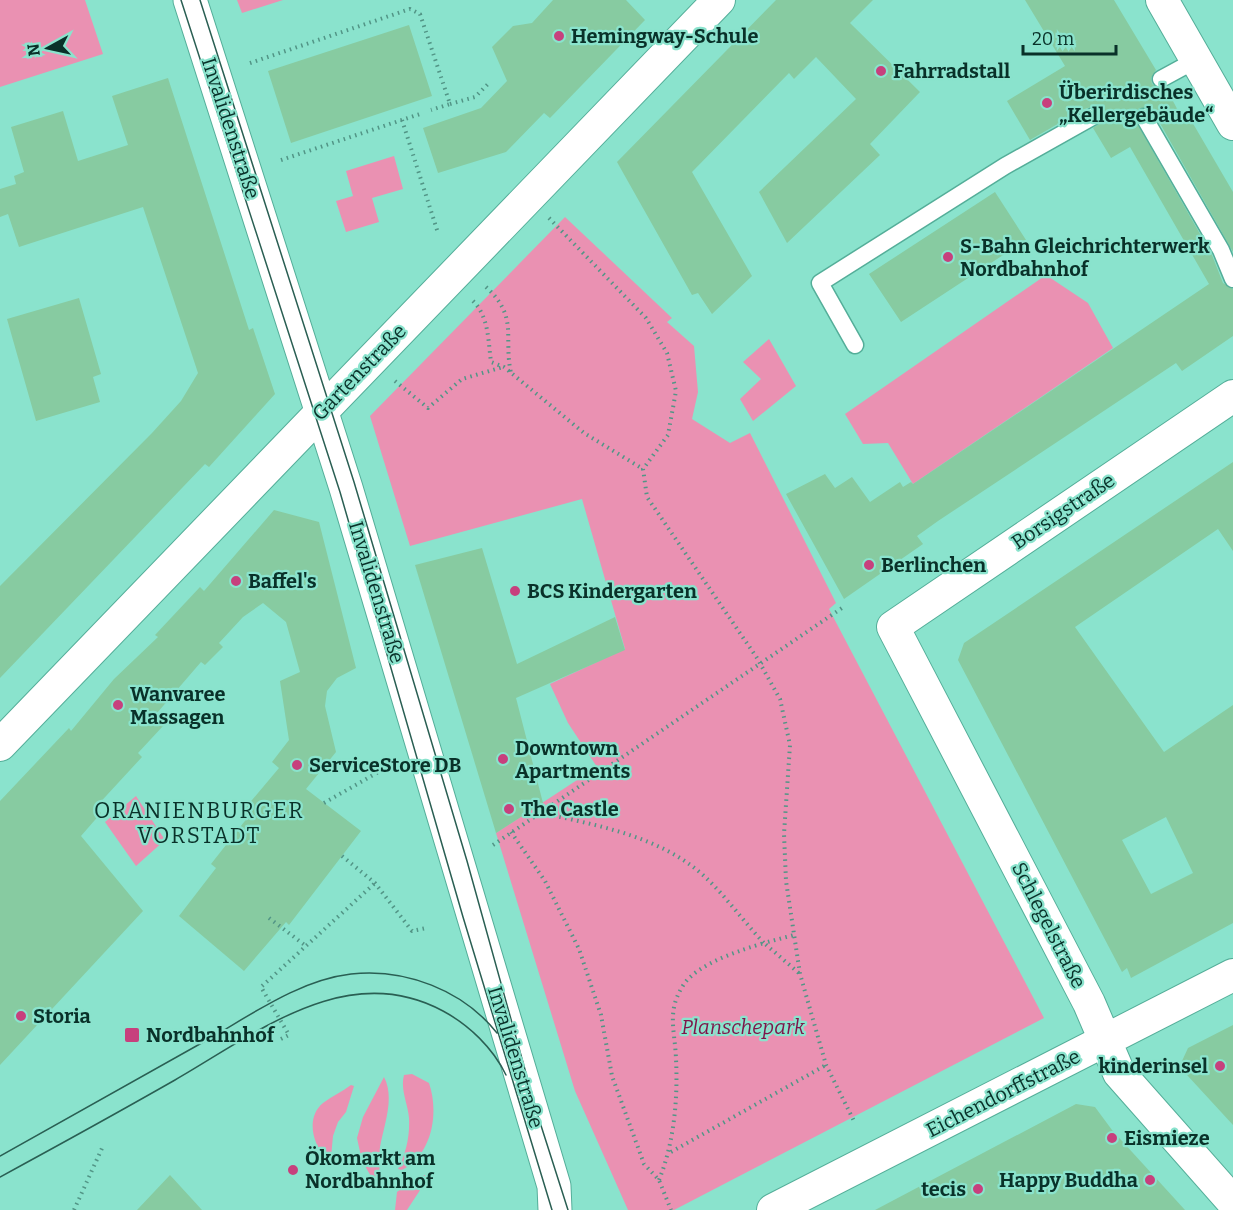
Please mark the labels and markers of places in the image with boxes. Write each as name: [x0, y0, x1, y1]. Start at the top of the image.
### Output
place label: Hemingway-Schule: [571, 24, 758, 48]
marker: Hemingway-Schule: [552, 29, 566, 43]
place label: Fahrradstall: [893, 59, 1010, 83]
marker: Fahrradstall: [874, 64, 888, 78]
place label: Überirdisches „Kellergebäude“: [1059, 80, 1214, 127]
marker: Überirdisches „Kellergebäude“: [1040, 96, 1054, 110]
place label: S-Bahn Gleichrichterwerk Nordbahnhof: [960, 234, 1210, 281]
marker: S-Bahn Gleichrichterwerk Nordbahnhof: [941, 250, 955, 264]
place label: Berlinchen: [881, 553, 986, 577]
marker: Berlinchen: [862, 558, 876, 572]
place label: Baffel's: [248, 569, 317, 593]
marker: Baffel's: [229, 574, 243, 588]
place label: BCS Kindergarten: [527, 579, 697, 603]
marker: BCS Kindergarten: [508, 584, 522, 598]
place label: Wanvaree Massagen: [130, 682, 225, 729]
marker: Wanvaree Massagen: [111, 698, 125, 712]
place label: Downtown Apartments: [515, 736, 630, 783]
marker: Downtown Apartments: [496, 752, 510, 766]
place label: ServiceStore DB: [309, 753, 462, 777]
marker: ServiceStore DB: [290, 758, 304, 772]
place label: The Castle: [521, 797, 619, 821]
marker: The Castle: [502, 802, 516, 816]
place label: Storia: [33, 1004, 91, 1028]
marker: Storia: [14, 1009, 28, 1023]
place label: Nordbahnhof: [146, 1023, 276, 1047]
marker: Nordbahnhof: [123, 1026, 141, 1044]
place label: kinderinsel: [1099, 1054, 1208, 1078]
marker: kinderinsel: [1213, 1059, 1227, 1073]
place label: Eismieze: [1124, 1126, 1210, 1150]
marker: Eismieze: [1105, 1131, 1119, 1145]
place label: Ökomarkt am Nordbahnhof: [305, 1146, 435, 1193]
marker: Ökomarkt am Nordbahnhof: [286, 1163, 300, 1177]
place label: Happy Buddha: [999, 1168, 1138, 1192]
marker: Happy Buddha: [1143, 1173, 1157, 1187]
place label: tecis: [921, 1177, 966, 1201]
marker: tecis: [971, 1182, 985, 1196]

